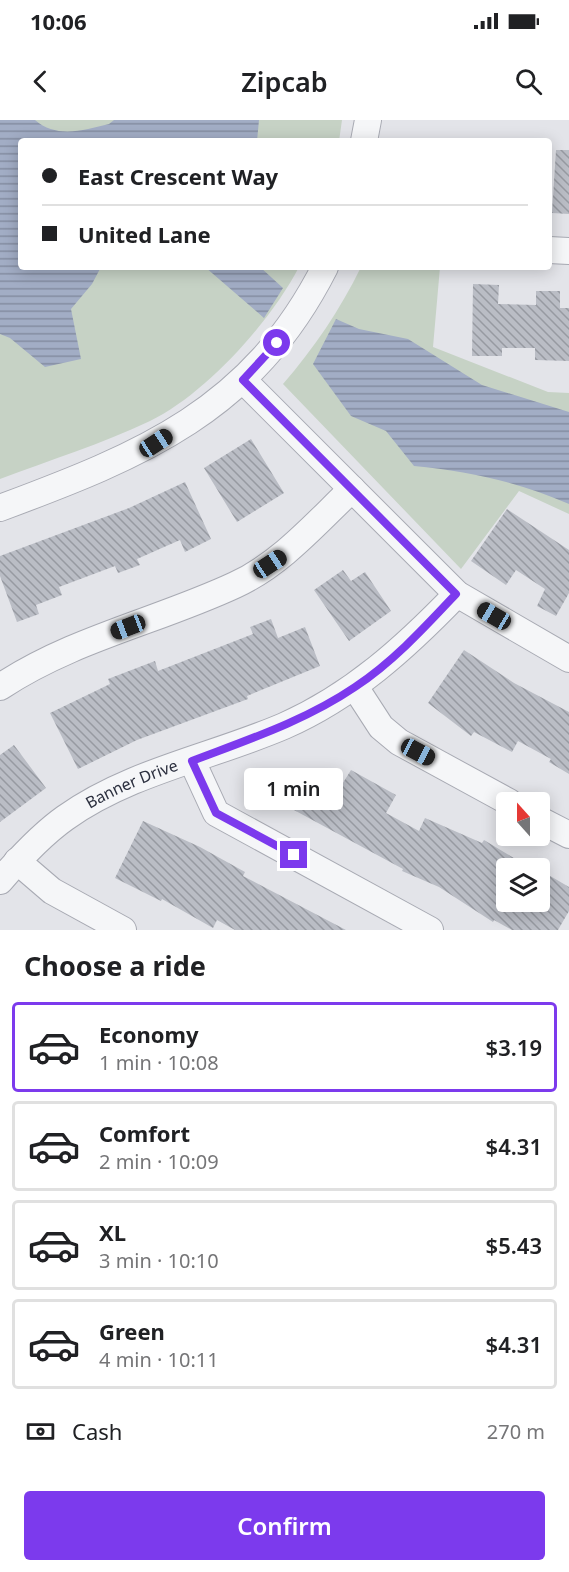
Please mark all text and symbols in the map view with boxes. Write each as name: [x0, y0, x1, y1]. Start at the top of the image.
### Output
text: 10:06: [30, 6, 87, 36]
text: Zipcab: [241, 63, 328, 100]
icon: back: [24, 65, 57, 98]
icon: search: [512, 65, 545, 98]
text: East Crescent Way: [78, 161, 278, 191]
text: United Lane: [78, 219, 211, 249]
route start: [263, 329, 290, 356]
car: [136, 426, 176, 460]
car: [250, 547, 290, 581]
car: [474, 599, 514, 633]
car: [108, 612, 148, 642]
car: [398, 736, 438, 768]
street label: Banner Drive: [81, 754, 181, 813]
callout: 1 min: [244, 768, 344, 810]
text: 1 min: [266, 775, 321, 802]
north arrow: [496, 792, 550, 846]
map controls: [496, 792, 550, 912]
route end: [280, 841, 307, 868]
button: layers: [496, 858, 550, 912]
text: Choose a ride: [24, 947, 206, 984]
text: Economy: [99, 1019, 198, 1049]
icon: car: [27, 1020, 81, 1074]
text: $3.19: [486, 1032, 542, 1062]
text: 1 min · 10:08: [99, 1049, 219, 1076]
text: Comfort: [99, 1118, 190, 1148]
icon: car: [27, 1119, 81, 1173]
text: $4.31: [486, 1131, 542, 1161]
text: 2 min · 10:09: [99, 1148, 219, 1175]
text: XL: [99, 1217, 126, 1247]
icon: car: [27, 1218, 81, 1272]
text: $5.43: [486, 1230, 542, 1260]
text: 3 min · 10:10: [99, 1247, 219, 1274]
text: Green: [99, 1316, 165, 1346]
icon: car: [27, 1317, 81, 1371]
text: $4.31: [486, 1329, 542, 1359]
text: 4 min · 10:11: [99, 1346, 219, 1373]
icon: cash: [24, 1415, 57, 1448]
text: Cash: [72, 1416, 122, 1446]
text: 270 m: [487, 1418, 545, 1445]
button: Confirm: [24, 1491, 545, 1560]

